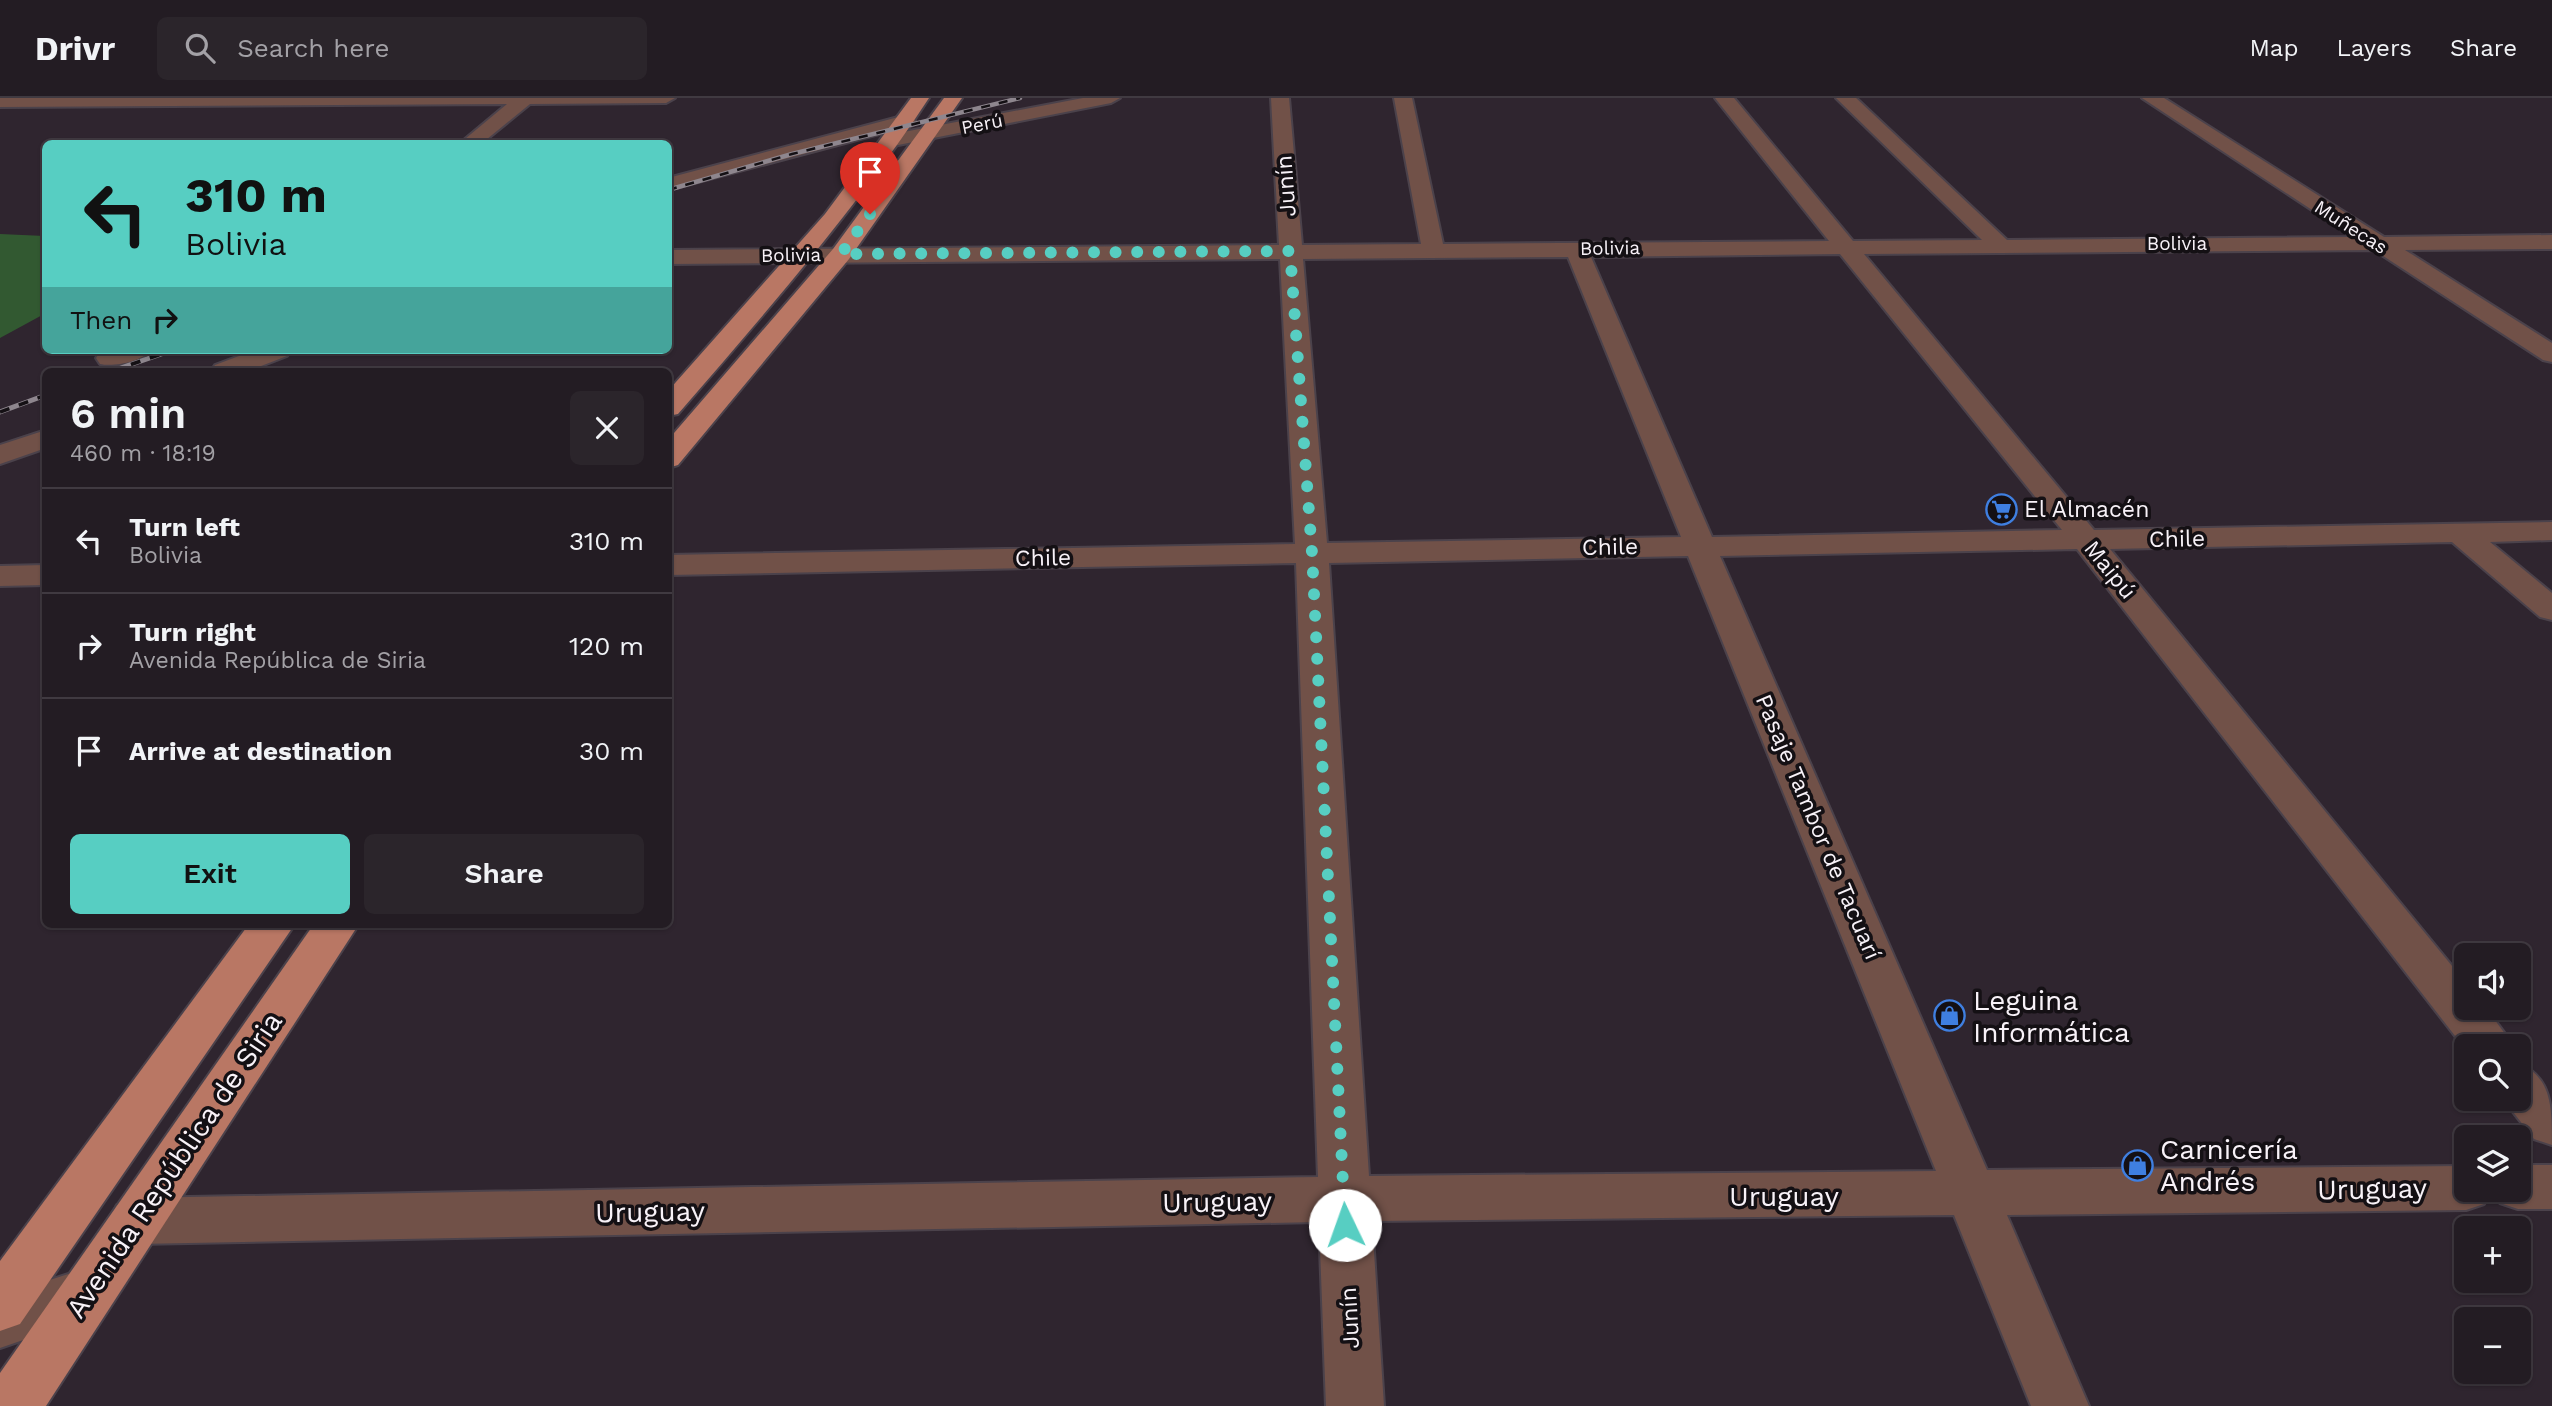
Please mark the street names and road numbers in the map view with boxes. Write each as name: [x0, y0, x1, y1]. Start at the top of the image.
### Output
street label: Perú: [959, 109, 1005, 139]
street label: Junín: [1270, 154, 1302, 218]
street label: Muñecas: [2310, 195, 2392, 259]
street label: Bolivia: [2147, 232, 2207, 255]
street label: Bolivia: [1580, 236, 1641, 260]
street label: Bolivia: [761, 243, 822, 267]
street label: Chile: [2149, 525, 2205, 553]
street label: Chile: [1582, 533, 1638, 561]
street label: Maipú: [2078, 535, 2142, 605]
street label: Chile: [1015, 544, 1071, 572]
street label: Pasaje Tambor de Tacuarí: [1750, 690, 1886, 964]
street label: Avenida República de Siria: [59, 1006, 289, 1324]
street label: Uruguay: [2317, 1172, 2428, 1206]
street label: Uruguay: [1729, 1180, 1840, 1213]
street label: Uruguay: [1162, 1185, 1273, 1219]
street label: Uruguay: [595, 1195, 706, 1229]
street label: Junín: [1335, 1287, 1365, 1349]

